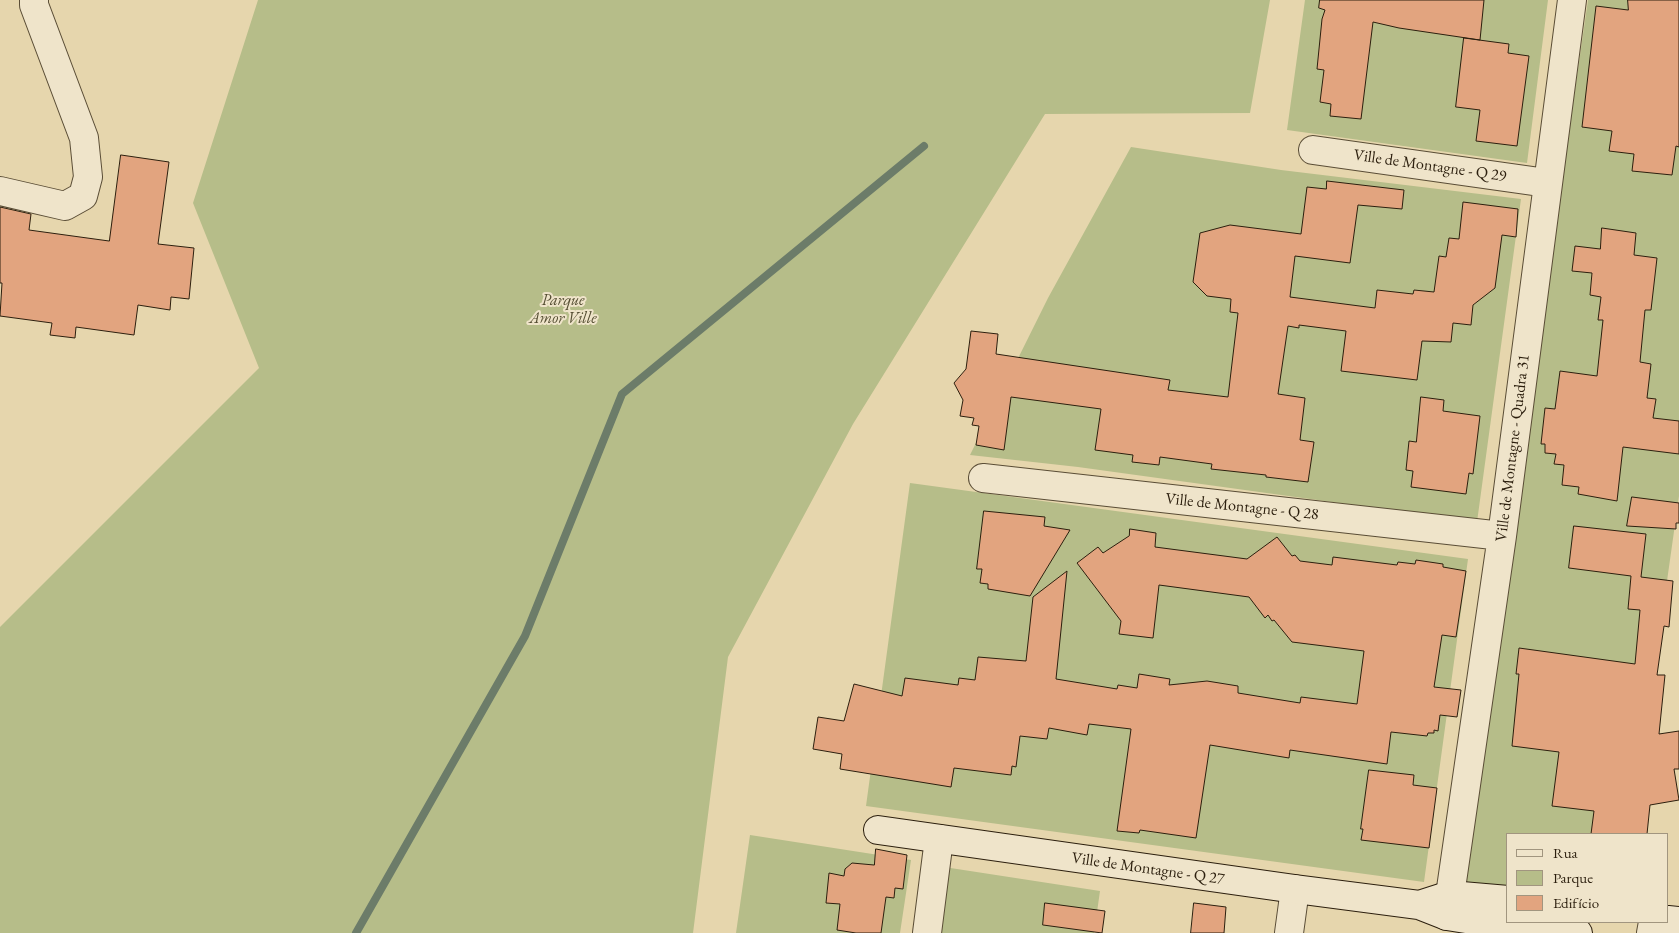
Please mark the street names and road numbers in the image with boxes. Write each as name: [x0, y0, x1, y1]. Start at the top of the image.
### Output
street label: Ville de Montagne - Q 29: [1352, 146, 1508, 186]
street label: Ville de Montagne - Quadra 31: [1492, 353, 1534, 543]
street label: Ville de Montagne - Q 28: [1164, 489, 1320, 525]
street label: Ville de Montagne - Q 27: [1070, 849, 1226, 889]

